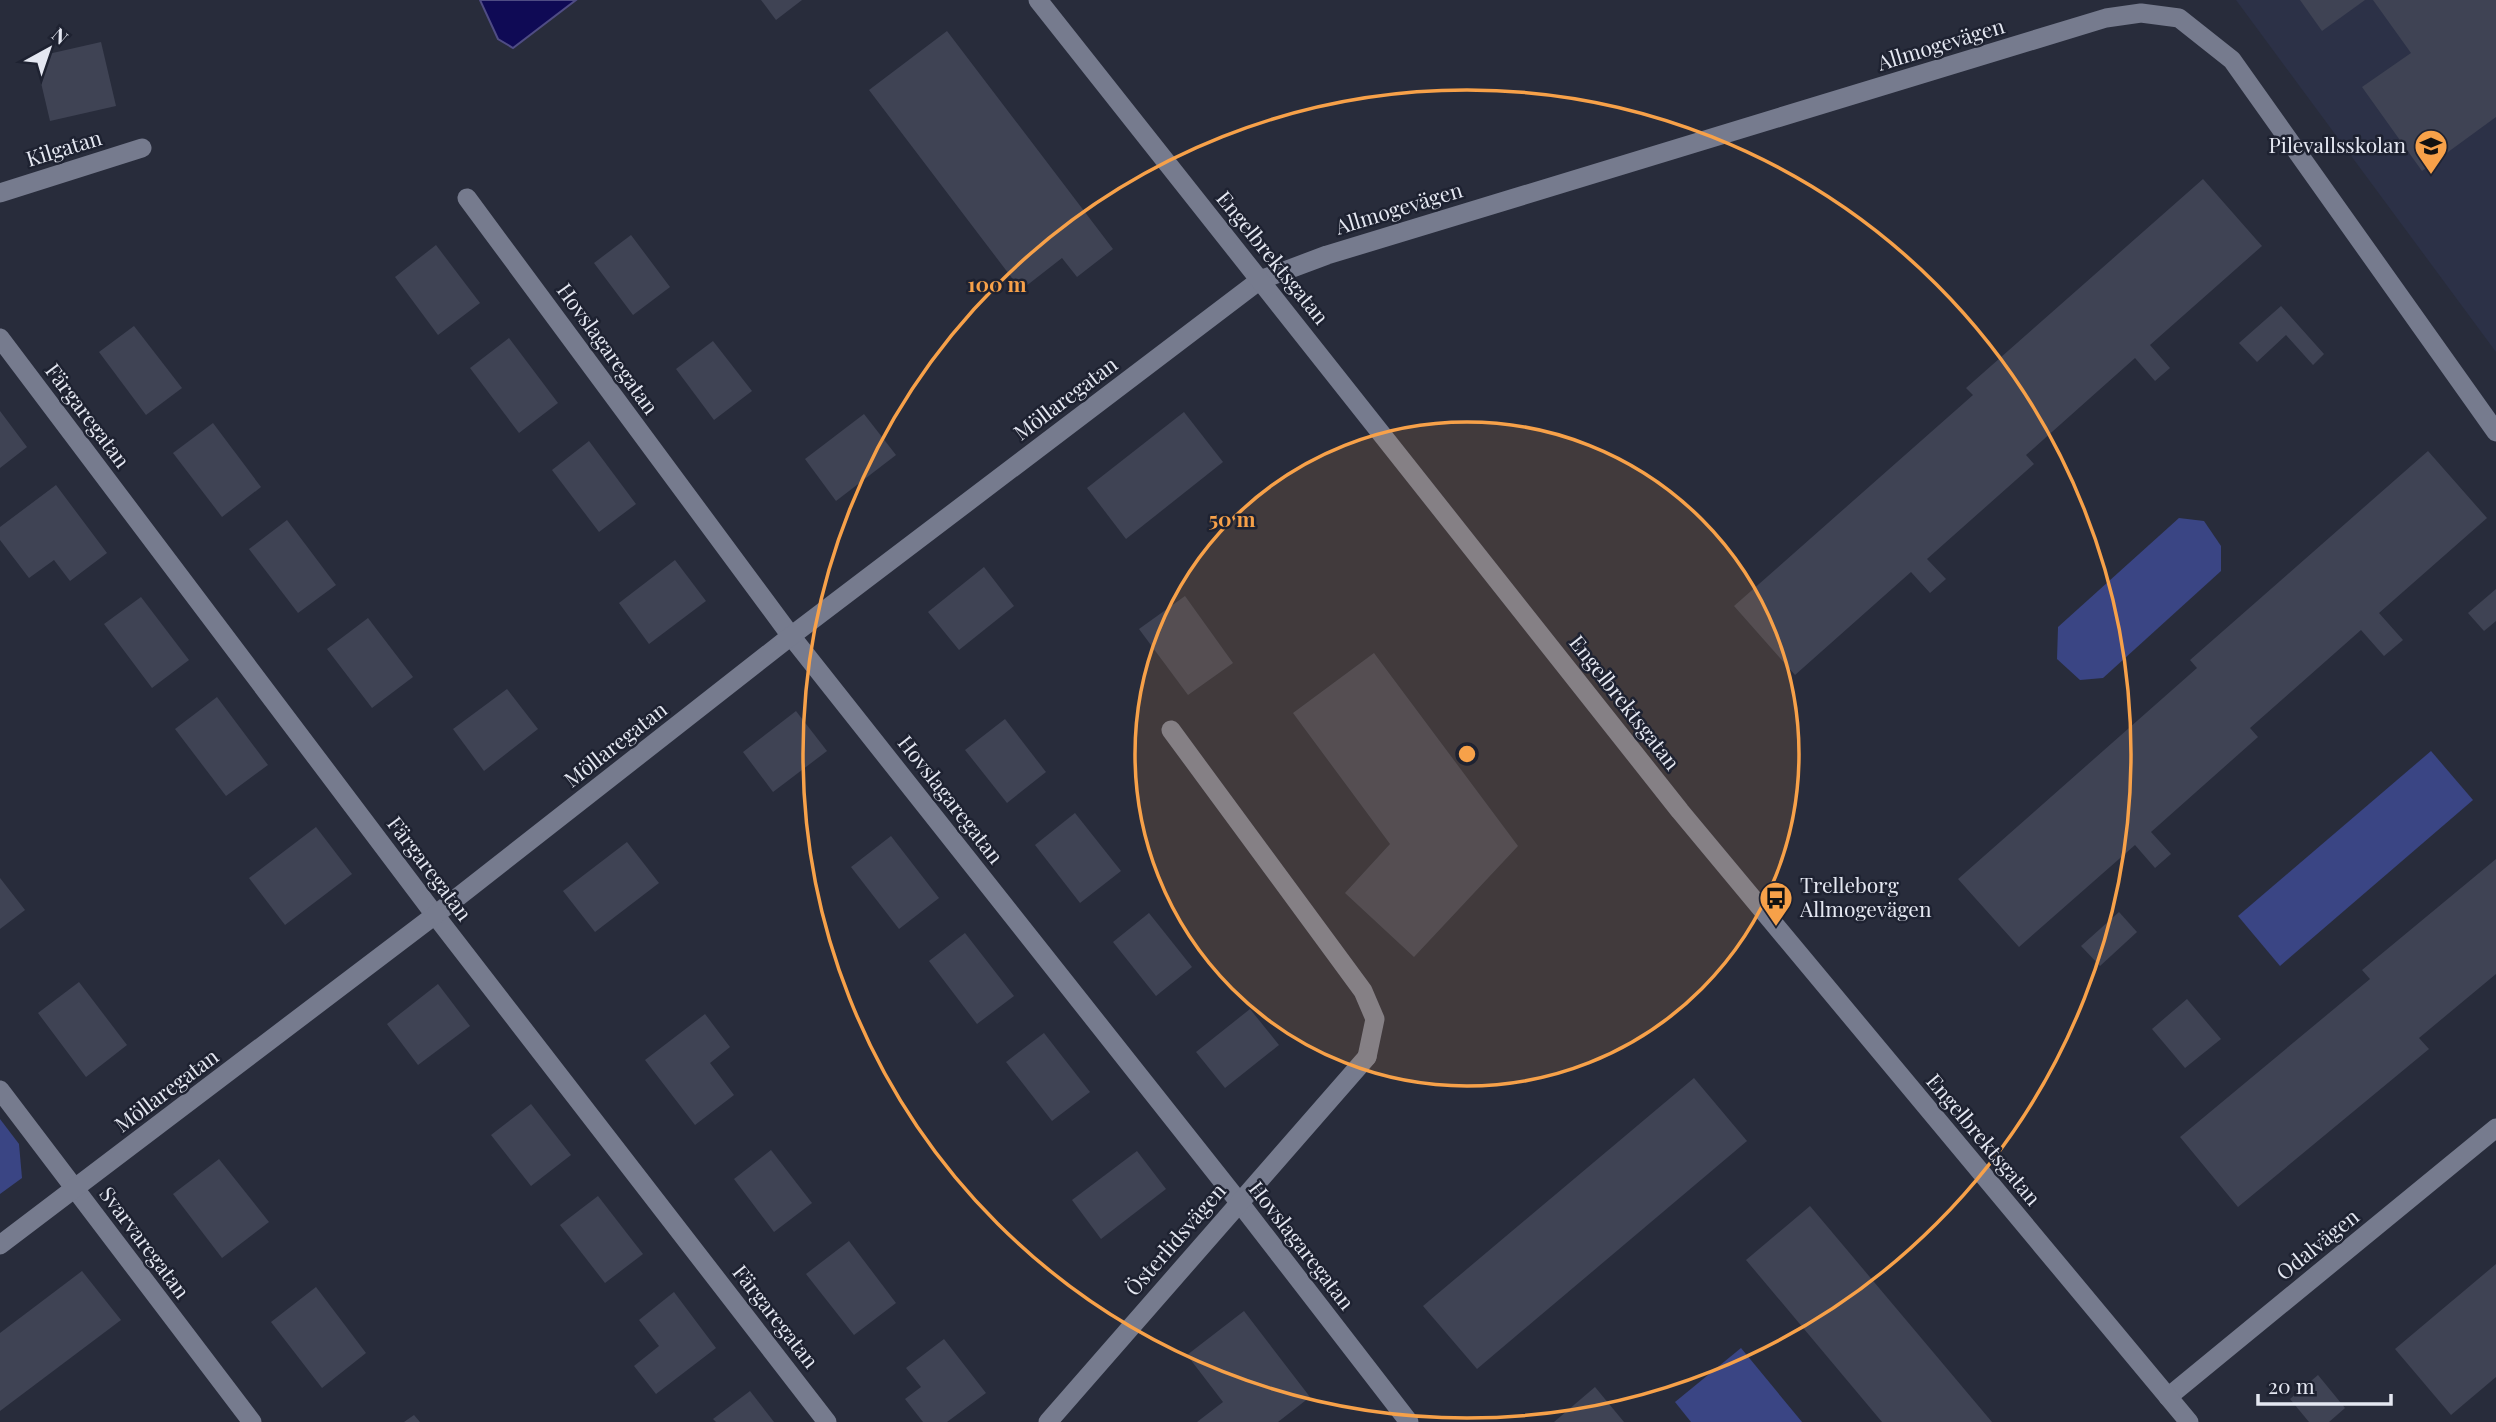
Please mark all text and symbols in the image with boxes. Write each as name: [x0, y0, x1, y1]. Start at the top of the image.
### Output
street label: Allmogevägen: [1873, 10, 2008, 76]
north arrow: [14, 14, 84, 84]
text: N: [47, 21, 74, 50]
street label: Kilgatan: [22, 122, 105, 172]
school or university icon: Pilevallsskolan: [2412, 127, 2450, 176]
place label: Pilevallsskolan: [2269, 130, 2406, 158]
street label: Allmogevägen: [1331, 174, 1466, 240]
street label: Engelbrektsgatan: [1211, 184, 1336, 330]
text: 100 m: [967, 269, 1027, 297]
street label: Hovslagaregatan: [552, 277, 666, 419]
street label: Möllaregatan: [1007, 349, 1123, 446]
street label: Färgaregatan: [40, 357, 137, 473]
text: 50 m: [1208, 504, 1256, 532]
street label: Engelbrektsgatan: [1564, 628, 1687, 775]
street label: Möllaregatan: [558, 694, 672, 792]
street label: Hovslagaregatan: [893, 729, 1011, 869]
centre of rings: [1455, 742, 1479, 766]
street label: Färgaregatan: [382, 810, 479, 926]
place label: Trelleborg Allmogevägen: [1799, 870, 1932, 922]
bus stop icon: Trelleborg Allmogevägen: [1757, 879, 1795, 928]
street label: Möllaregatan: [108, 1041, 224, 1138]
street label: Engelbrektsgatan: [1921, 1067, 2048, 1211]
street label: Hovslagaregatan: [1244, 1175, 1362, 1315]
street label: Österlidsvägen: [1118, 1176, 1231, 1301]
street label: Svarvaregatan: [94, 1180, 197, 1304]
street label: Odalvägen: [2270, 1201, 2364, 1285]
street label: Färgaregatan: [727, 1258, 826, 1374]
scale bar: [2258, 1362, 2391, 1406]
text: 20 m: [2268, 1371, 2315, 1399]

